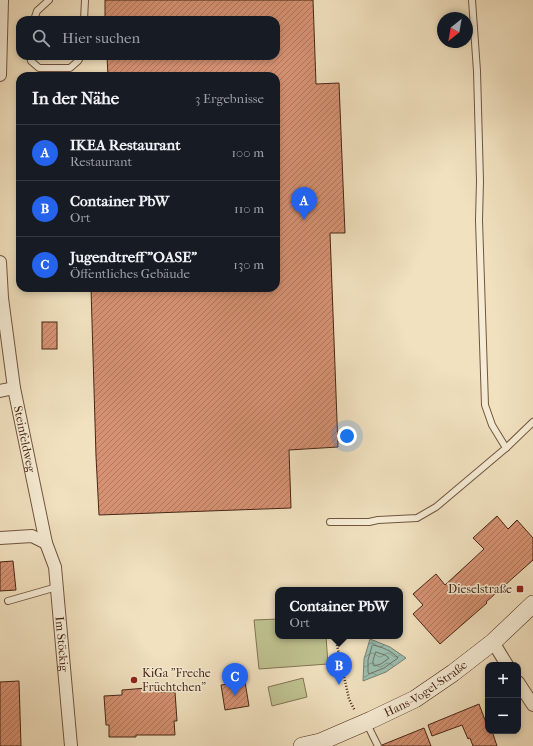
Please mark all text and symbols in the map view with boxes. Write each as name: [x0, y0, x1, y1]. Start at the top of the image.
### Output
north arrow: [437, 12, 473, 48]
search box: [16, 16, 280, 60]
icon: search: [30, 27, 52, 49]
text: Hier suchen: [62, 29, 140, 47]
text: In der Nähe: [32, 88, 119, 108]
text: 3 Ergebnisse: [195, 91, 264, 106]
text: IKEA Restaurant: [70, 136, 181, 154]
text: A: [41, 145, 49, 160]
text: 100 m: [231, 145, 264, 160]
text: Restaurant: [70, 154, 132, 169]
pin: A: [291, 187, 317, 220]
text: Container PbW: [70, 192, 169, 210]
text: B: [41, 201, 49, 216]
text: 110 m: [234, 201, 264, 216]
text: Ort: [70, 210, 91, 225]
text: Jugendtreff "OASE": [70, 248, 197, 266]
text: C: [41, 257, 49, 272]
text: 130 m: [233, 257, 264, 272]
text: Öffentliches Gebäude: [70, 266, 190, 281]
street label: Steinfeldweg: [11, 405, 38, 474]
your location: [337, 426, 357, 446]
place label: Dieselstraße: [448, 582, 512, 596]
marker: Dieselstraße: [515, 584, 525, 594]
popup: [275, 587, 403, 639]
text: Container PbW: [289, 597, 389, 615]
text: Ort: [289, 615, 310, 630]
street label: Im Stöckig: [52, 616, 71, 673]
pin: B: [326, 652, 352, 685]
street label: Hans-Vogel-Straße: [382, 658, 470, 720]
map controls: [485, 662, 521, 734]
button: +: [485, 662, 521, 698]
pin: C: [222, 663, 248, 696]
place label: KiGa "Freche Früchtchen": [142, 666, 211, 694]
marker: KiGa "Freche Früchtchen": [129, 675, 139, 685]
button: −: [485, 698, 521, 734]

